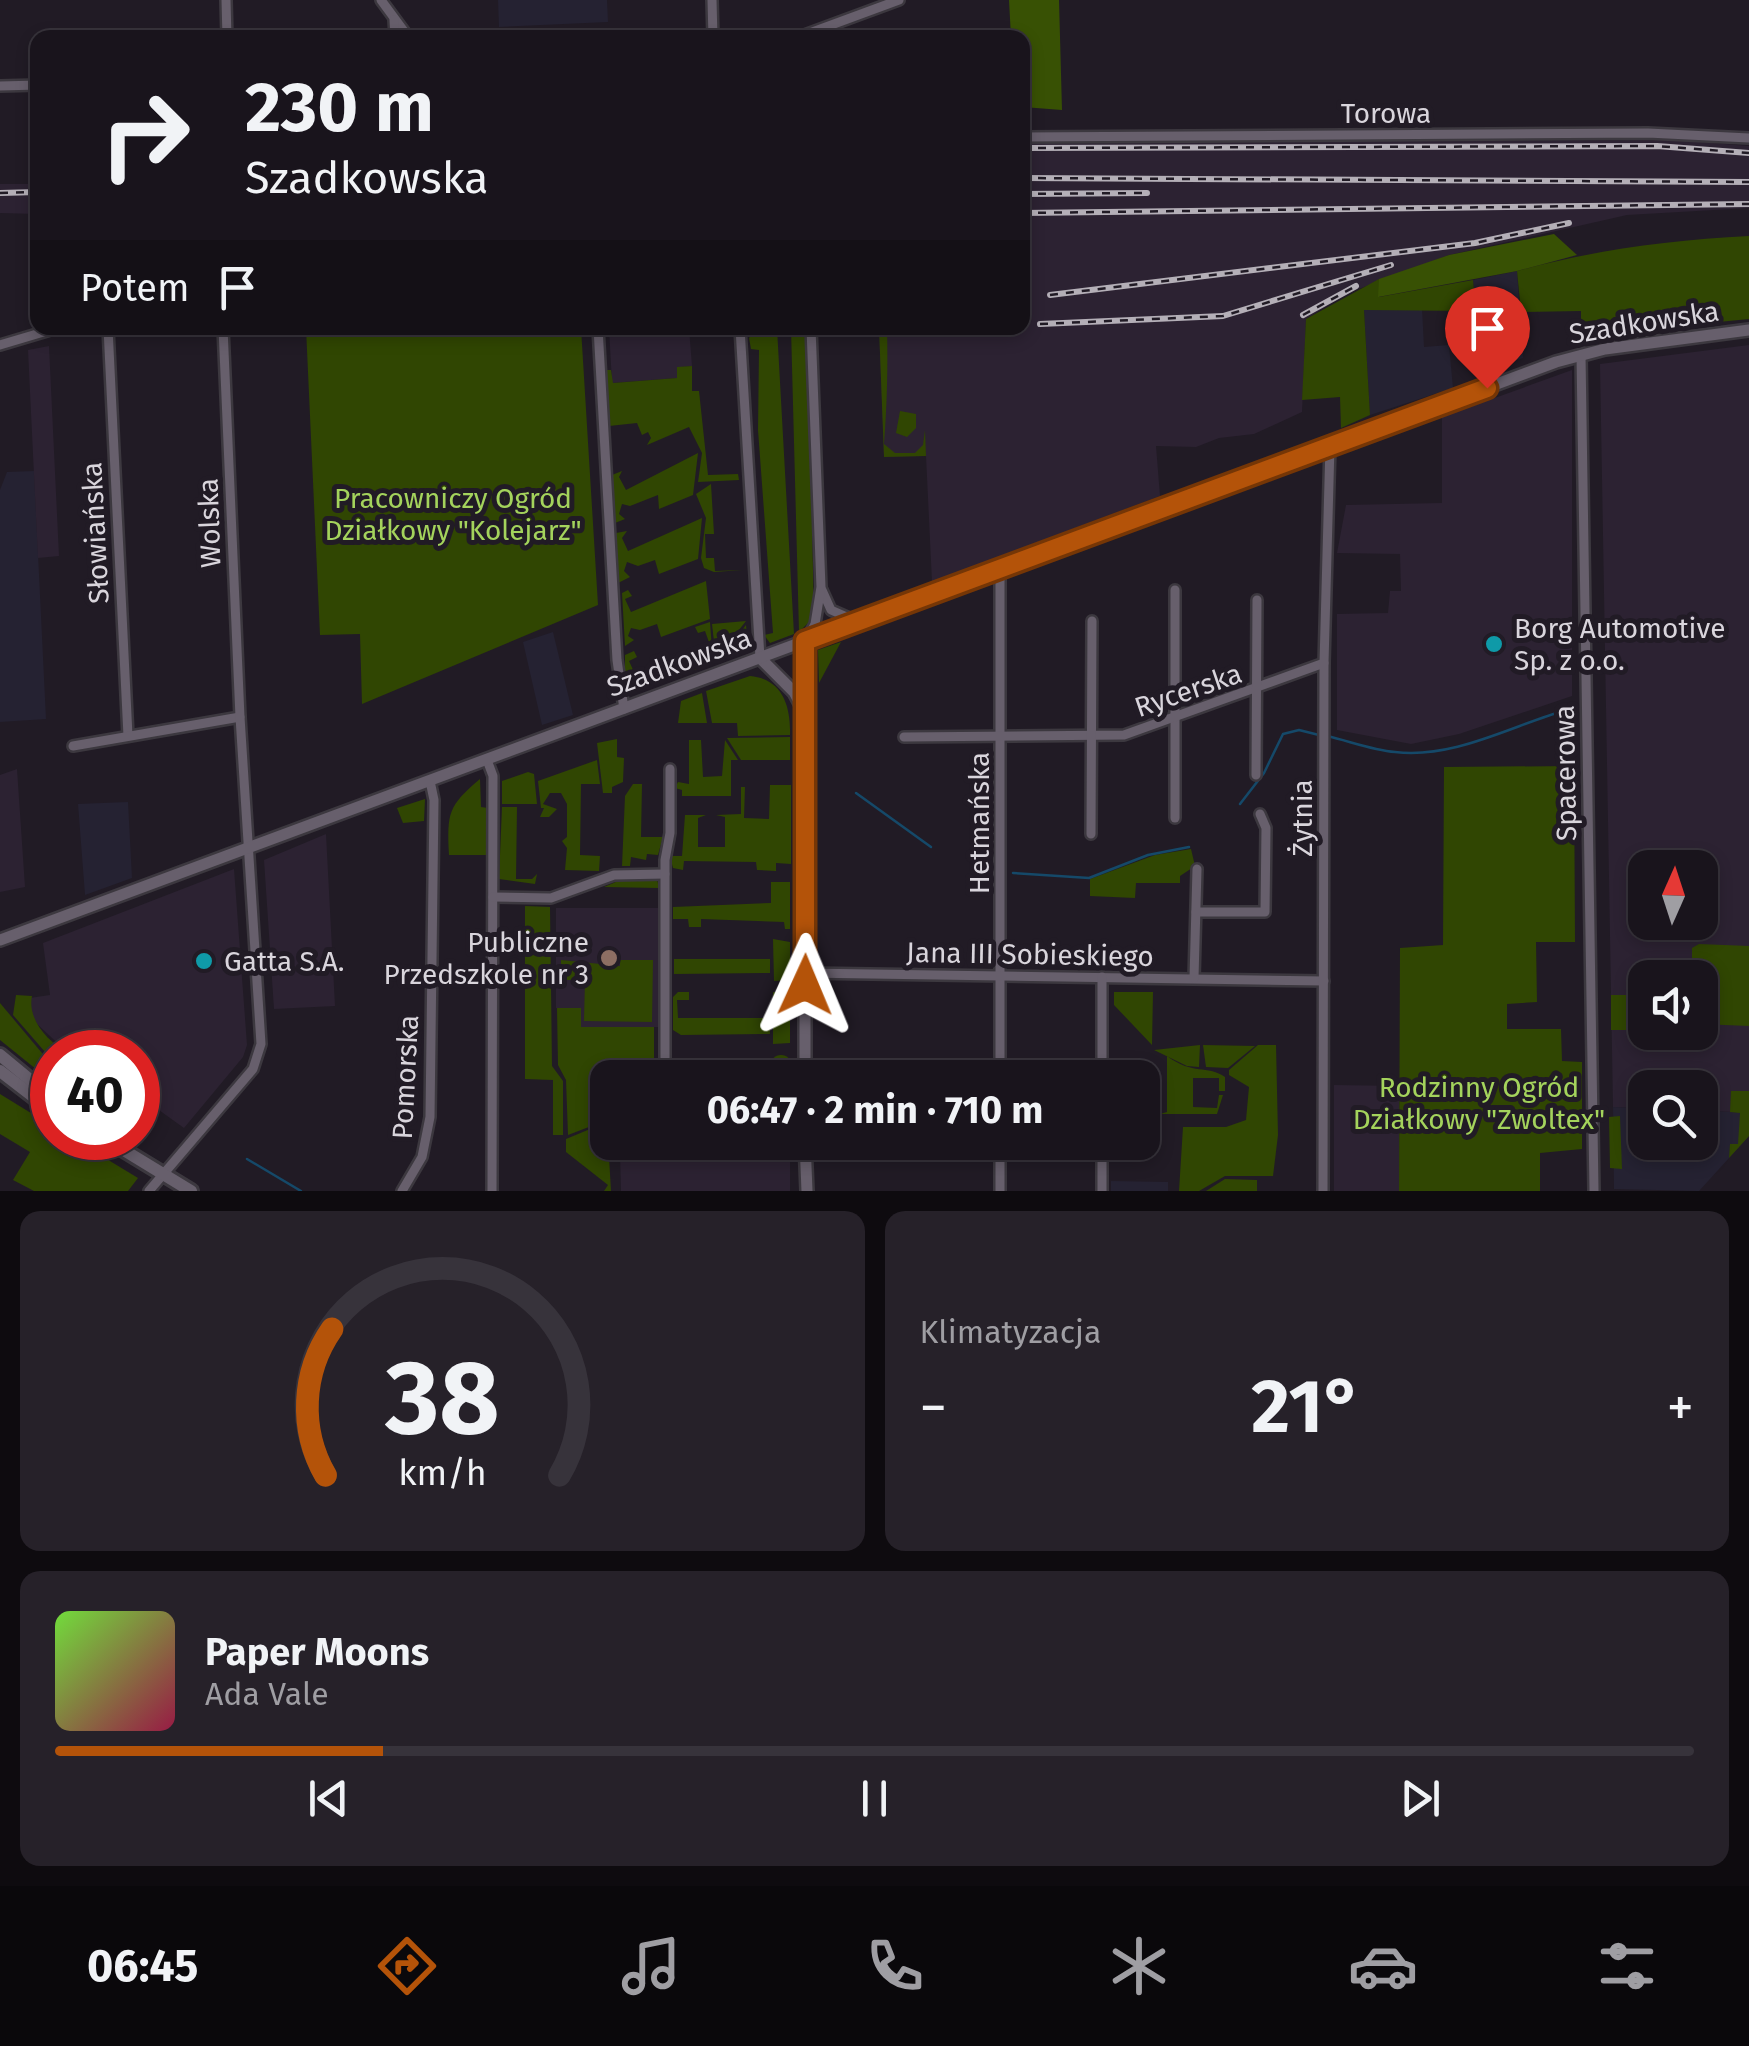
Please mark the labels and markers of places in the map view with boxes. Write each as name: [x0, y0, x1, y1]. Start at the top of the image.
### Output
pin: [1445, 286, 1530, 389]
place label: Borg Automotive Sp. z o.o.: [1514, 612, 1725, 677]
marker: Borg Automotive Sp. z o.o.: [1483, 633, 1505, 655]
place label: Publiczne Przedszkole nr 3: [384, 926, 589, 991]
place label: Gatta S.A.: [224, 945, 345, 978]
marker: Publiczne Przedszkole nr 3: [598, 947, 620, 969]
marker: Gatta S.A.: [193, 950, 215, 972]

